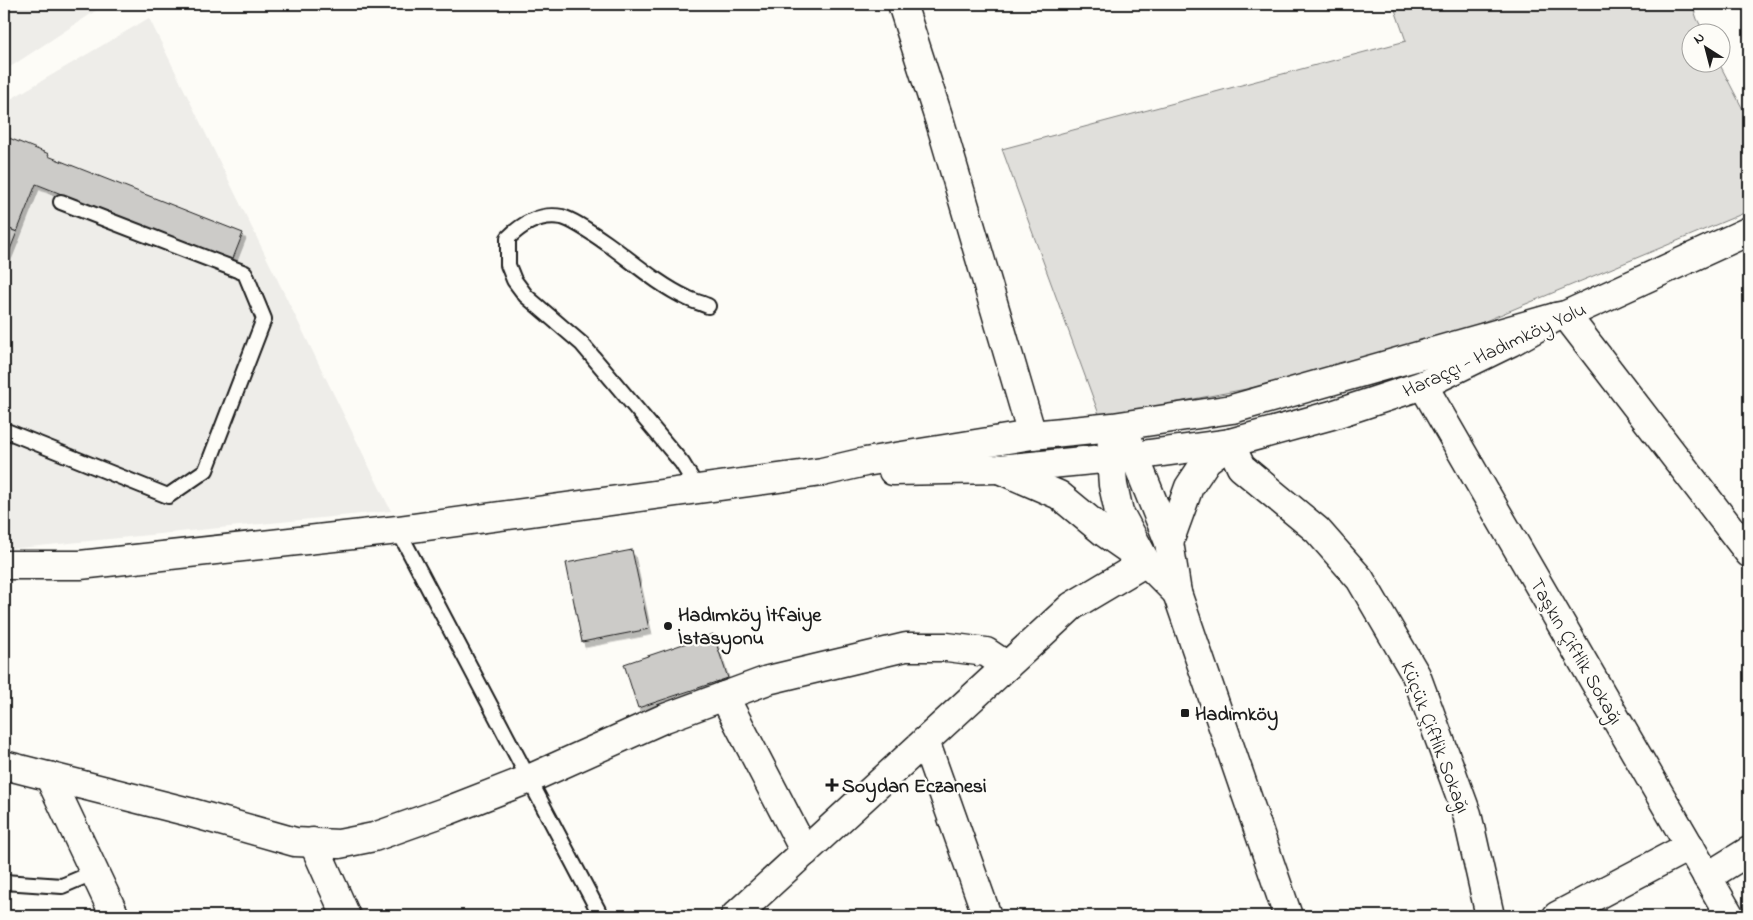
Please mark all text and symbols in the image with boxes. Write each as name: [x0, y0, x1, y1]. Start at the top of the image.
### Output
north arrow: [1680, 22, 1730, 72]
text: N: [1689, 27, 1709, 50]
street label: Haraççı - Hadımköy Yolu: [1399, 296, 1592, 407]
street label: Taşkın Çiftlik Sokağı: [1520, 574, 1629, 731]
place label: Hadımköy İtfaiye İstasyonu: [678, 602, 822, 655]
marker: Hadımköy İtfaiye İstasyonu: [662, 620, 674, 632]
street label: Küçük Çiftlik Sokağı: [1390, 658, 1476, 818]
place label: Hadımköy: [1195, 701, 1278, 731]
marker: Hadımköy: [1179, 707, 1191, 719]
place label: Soydan Eczanesi: [842, 773, 987, 803]
marker: Soydan Eczanesi: [826, 779, 838, 791]

